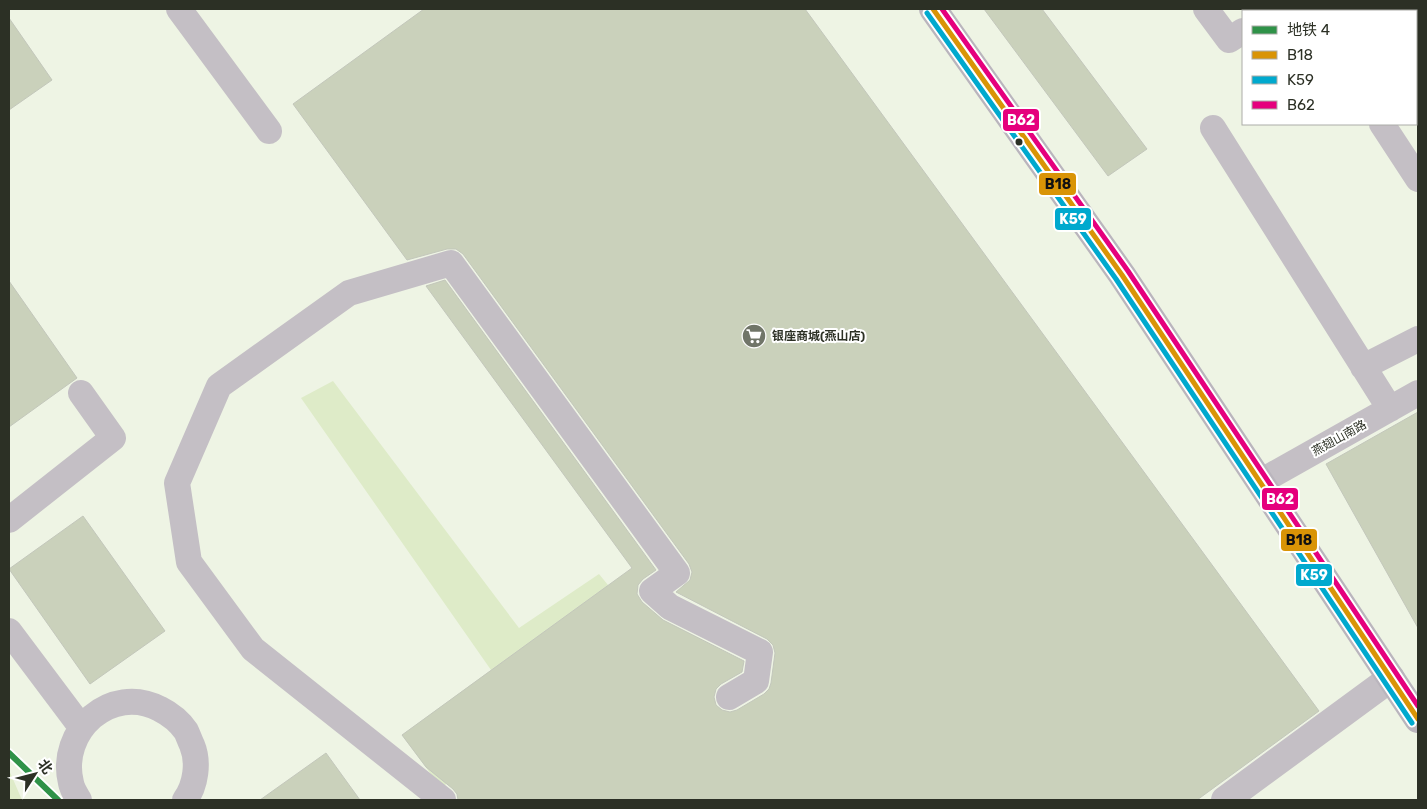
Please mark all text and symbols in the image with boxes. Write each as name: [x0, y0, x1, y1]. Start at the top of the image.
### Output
legend: [1242, 10, 1417, 125]
text: 地铁 4: [1287, 21, 1330, 39]
text: B18: [1287, 46, 1313, 64]
text: K59: [1287, 71, 1314, 89]
text: B62: [1287, 96, 1315, 114]
line badge: B62: [1002, 108, 1040, 132]
text: B62: [1007, 112, 1035, 129]
unlabelled marker: [1014, 137, 1024, 147]
line badge: B18: [1038, 172, 1077, 196]
text: B18: [1045, 176, 1071, 193]
line badge: K59: [1054, 207, 1092, 231]
text: K59: [1059, 211, 1087, 228]
supermarket icon: 银座商城(燕山店): [741, 323, 767, 349]
place label: 银座商城(燕山店): [772, 329, 866, 343]
street label: 燕翅山南路: [1309, 417, 1369, 459]
line badge: B62: [1261, 487, 1299, 511]
text: B62: [1266, 491, 1294, 508]
line badge: B18: [1280, 528, 1318, 552]
text: B18: [1286, 532, 1312, 549]
line badge: K59: [1295, 563, 1333, 587]
text: K59: [1300, 567, 1328, 584]
north arrow: [10, 749, 60, 799]
text: 北: [34, 756, 56, 777]

